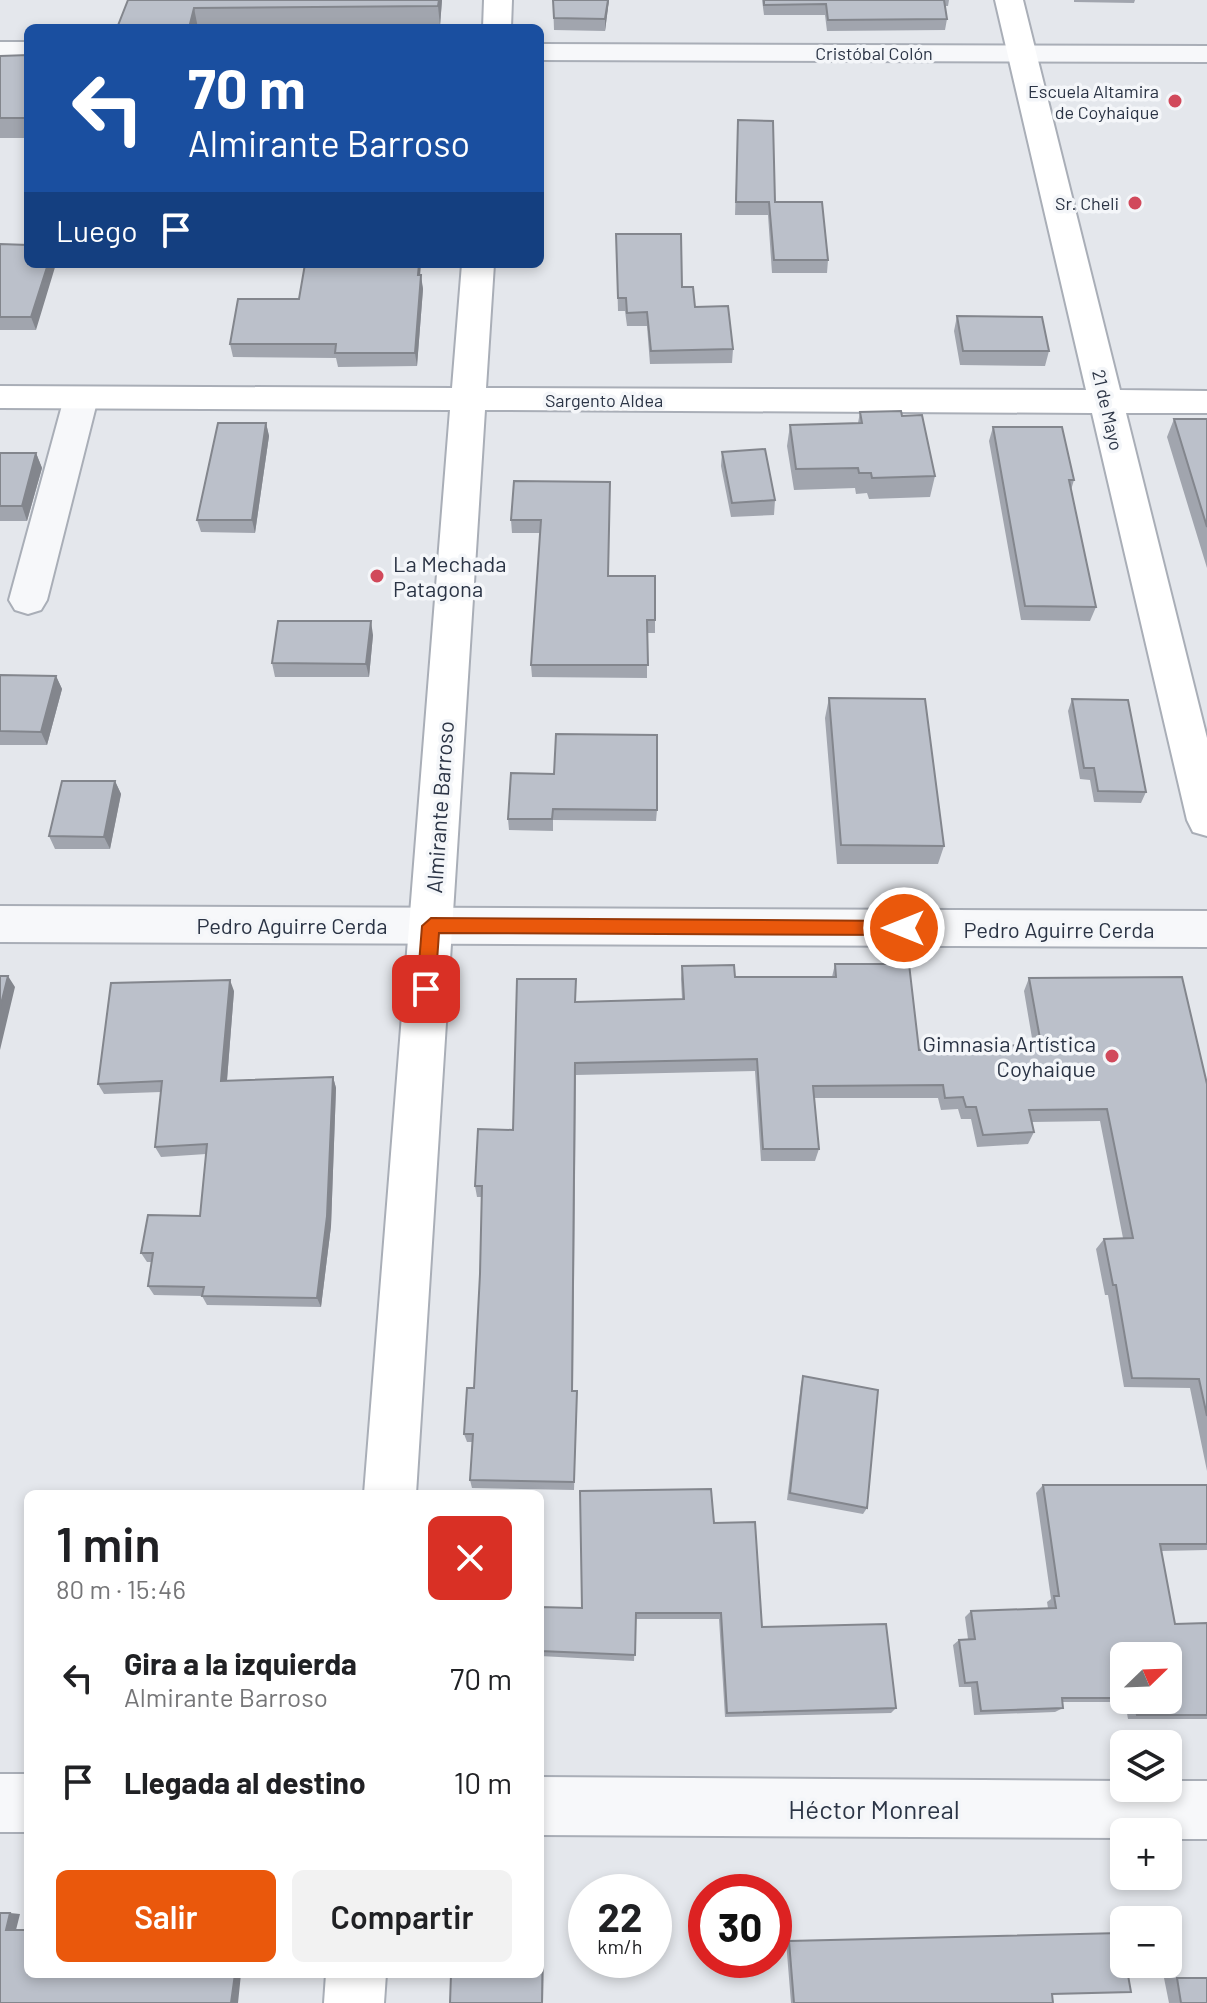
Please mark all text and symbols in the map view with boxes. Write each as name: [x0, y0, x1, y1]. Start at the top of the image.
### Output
street label: Cristóbal Colón: [815, 42, 933, 64]
text: 70 m: [188, 53, 306, 120]
icon: left: [56, 56, 160, 160]
place label: Escuela Altamira de Coyhaique: [1028, 80, 1159, 123]
marker: Escuela Altamira de Coyhaique: [1166, 92, 1184, 110]
text: Almirante Barroso: [188, 121, 470, 164]
place label: Sr. Cheli: [1055, 192, 1119, 214]
marker: Sr. Cheli: [1126, 194, 1144, 212]
icon: arrive: [154, 208, 198, 252]
text: Luego: [56, 212, 138, 248]
street label: 21 de Mayo: [1088, 368, 1128, 452]
street label: Sargento Aldea: [545, 389, 663, 411]
place label: La Mechada Patagona: [393, 550, 506, 601]
marker: La Mechada Patagona: [368, 567, 386, 585]
street label: Almirante Barroso: [420, 720, 458, 894]
position arrow: [862, 886, 946, 970]
street label: Pedro Aguirre Cerda: [197, 912, 387, 938]
street label: Pedro Aguirre Cerda: [964, 916, 1154, 942]
pin: [392, 955, 460, 1023]
icon: arrive: [404, 967, 448, 1011]
place label: Gimnasia Artística Coyhaique: [923, 1030, 1096, 1081]
marker: Gimnasia Artística Coyhaique: [1103, 1047, 1121, 1065]
text: 1 min: [56, 1514, 161, 1572]
button: close: [428, 1516, 512, 1600]
text: 80 m · 15:46: [56, 1573, 186, 1604]
north arrow: [1110, 1642, 1182, 1714]
map controls: [1110, 1642, 1182, 1978]
text: Gira a la izquierda: [124, 1645, 357, 1681]
icon: left: [56, 1656, 100, 1700]
text: 70 m: [450, 1660, 512, 1696]
text: Almirante Barroso: [124, 1681, 328, 1712]
button: layers: [1110, 1730, 1182, 1802]
icon: arrive: [56, 1760, 100, 1804]
text: Llegada al destino: [124, 1764, 366, 1800]
text: 10 m: [454, 1764, 512, 1800]
street label: Héctor Monreal: [788, 1793, 960, 1824]
button: +: [1110, 1818, 1182, 1890]
button: Salir: [56, 1870, 276, 1962]
button: Compartir: [292, 1870, 512, 1962]
speed limit sign: 30: [688, 1874, 792, 1978]
text: 22: [598, 1892, 642, 1940]
button: −: [1110, 1906, 1182, 1978]
text: km/h: [597, 1934, 643, 1958]

